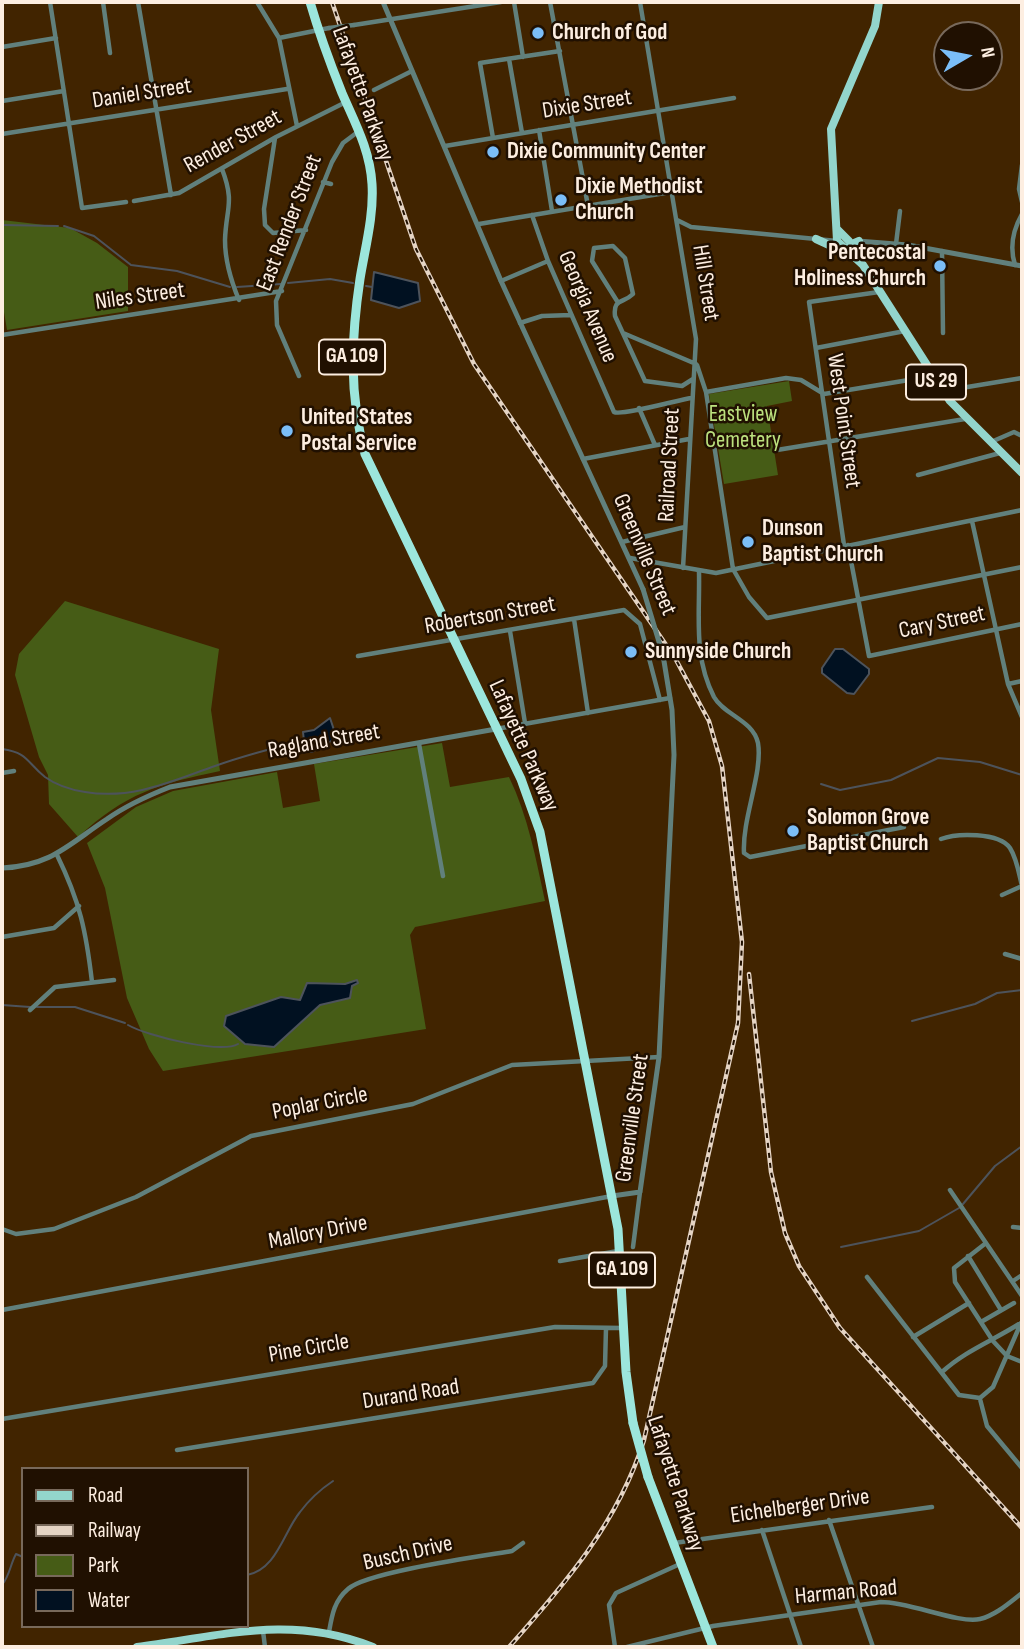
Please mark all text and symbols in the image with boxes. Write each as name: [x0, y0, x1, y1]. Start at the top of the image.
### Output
place label: Church of God: [552, 19, 667, 47]
north arrow: [933, 21, 1003, 91]
street label: Lafayette Parkway: [325, 23, 399, 165]
marker: Church of God: [530, 25, 546, 41]
text: N: [975, 46, 999, 60]
street label: Daniel Street: [91, 73, 193, 115]
street label: Dixie Street: [540, 84, 634, 126]
street label: Render Street: [179, 104, 287, 180]
place label: Dixie Community Center: [507, 138, 706, 166]
marker: Dixie Community Center: [485, 144, 501, 160]
street label: East Render Street: [251, 151, 329, 295]
place label: Dixie Methodist Church: [575, 173, 703, 227]
marker: Dixie Methodist Church: [553, 192, 569, 208]
place label: Pentecostal Holiness Church: [794, 239, 926, 293]
street label: Hill Street: [685, 243, 725, 323]
street label: Georgia Avenue: [551, 247, 623, 367]
marker: Pentecostal Holiness Church: [932, 258, 948, 274]
street label: Niles Street: [94, 277, 186, 317]
road number: GA 109: [319, 340, 385, 374]
street label: West Point Street: [820, 352, 866, 490]
road number: US 29: [906, 364, 966, 400]
park label: Eastview Cemetery: [705, 401, 781, 455]
place label: United States Postal Service: [301, 404, 417, 458]
street label: Railroad Street: [653, 407, 687, 523]
marker: United States Postal Service: [279, 423, 295, 439]
street label: Greenville Street: [606, 490, 682, 620]
place label: Dunson Baptist Church: [762, 515, 884, 569]
marker: Dunson Baptist Church: [740, 534, 756, 550]
street label: Robertson Street: [422, 591, 558, 641]
street label: Cary Street: [896, 600, 988, 646]
place label: Sunnyside Church: [645, 638, 791, 666]
marker: Sunnyside Church: [623, 644, 639, 660]
street label: Lafayette Parkway: [482, 676, 564, 816]
street label: Ragland Street: [266, 719, 382, 765]
place label: Solomon Grove Baptist Church: [807, 804, 929, 858]
marker: Solomon Grove Baptist Church: [785, 823, 801, 839]
street label: Greenville Street: [610, 1052, 656, 1184]
street label: Poplar Circle: [270, 1081, 370, 1127]
street label: Mallory Drive: [266, 1210, 370, 1256]
road number: GA 109: [589, 1252, 655, 1288]
street label: Pine Circle: [267, 1328, 351, 1370]
street label: Durand Road: [361, 1374, 461, 1416]
street label: Lafayette Parkway: [640, 1413, 710, 1555]
legend: [21, 1467, 248, 1628]
text: Road: [88, 1483, 123, 1508]
street label: Eichelberger Drive: [729, 1484, 871, 1530]
text: Railway: [88, 1518, 141, 1543]
street label: Busch Drive: [361, 1530, 455, 1578]
text: Park: [88, 1553, 119, 1578]
street label: Harman Road: [794, 1575, 898, 1611]
text: Water: [88, 1588, 130, 1613]

